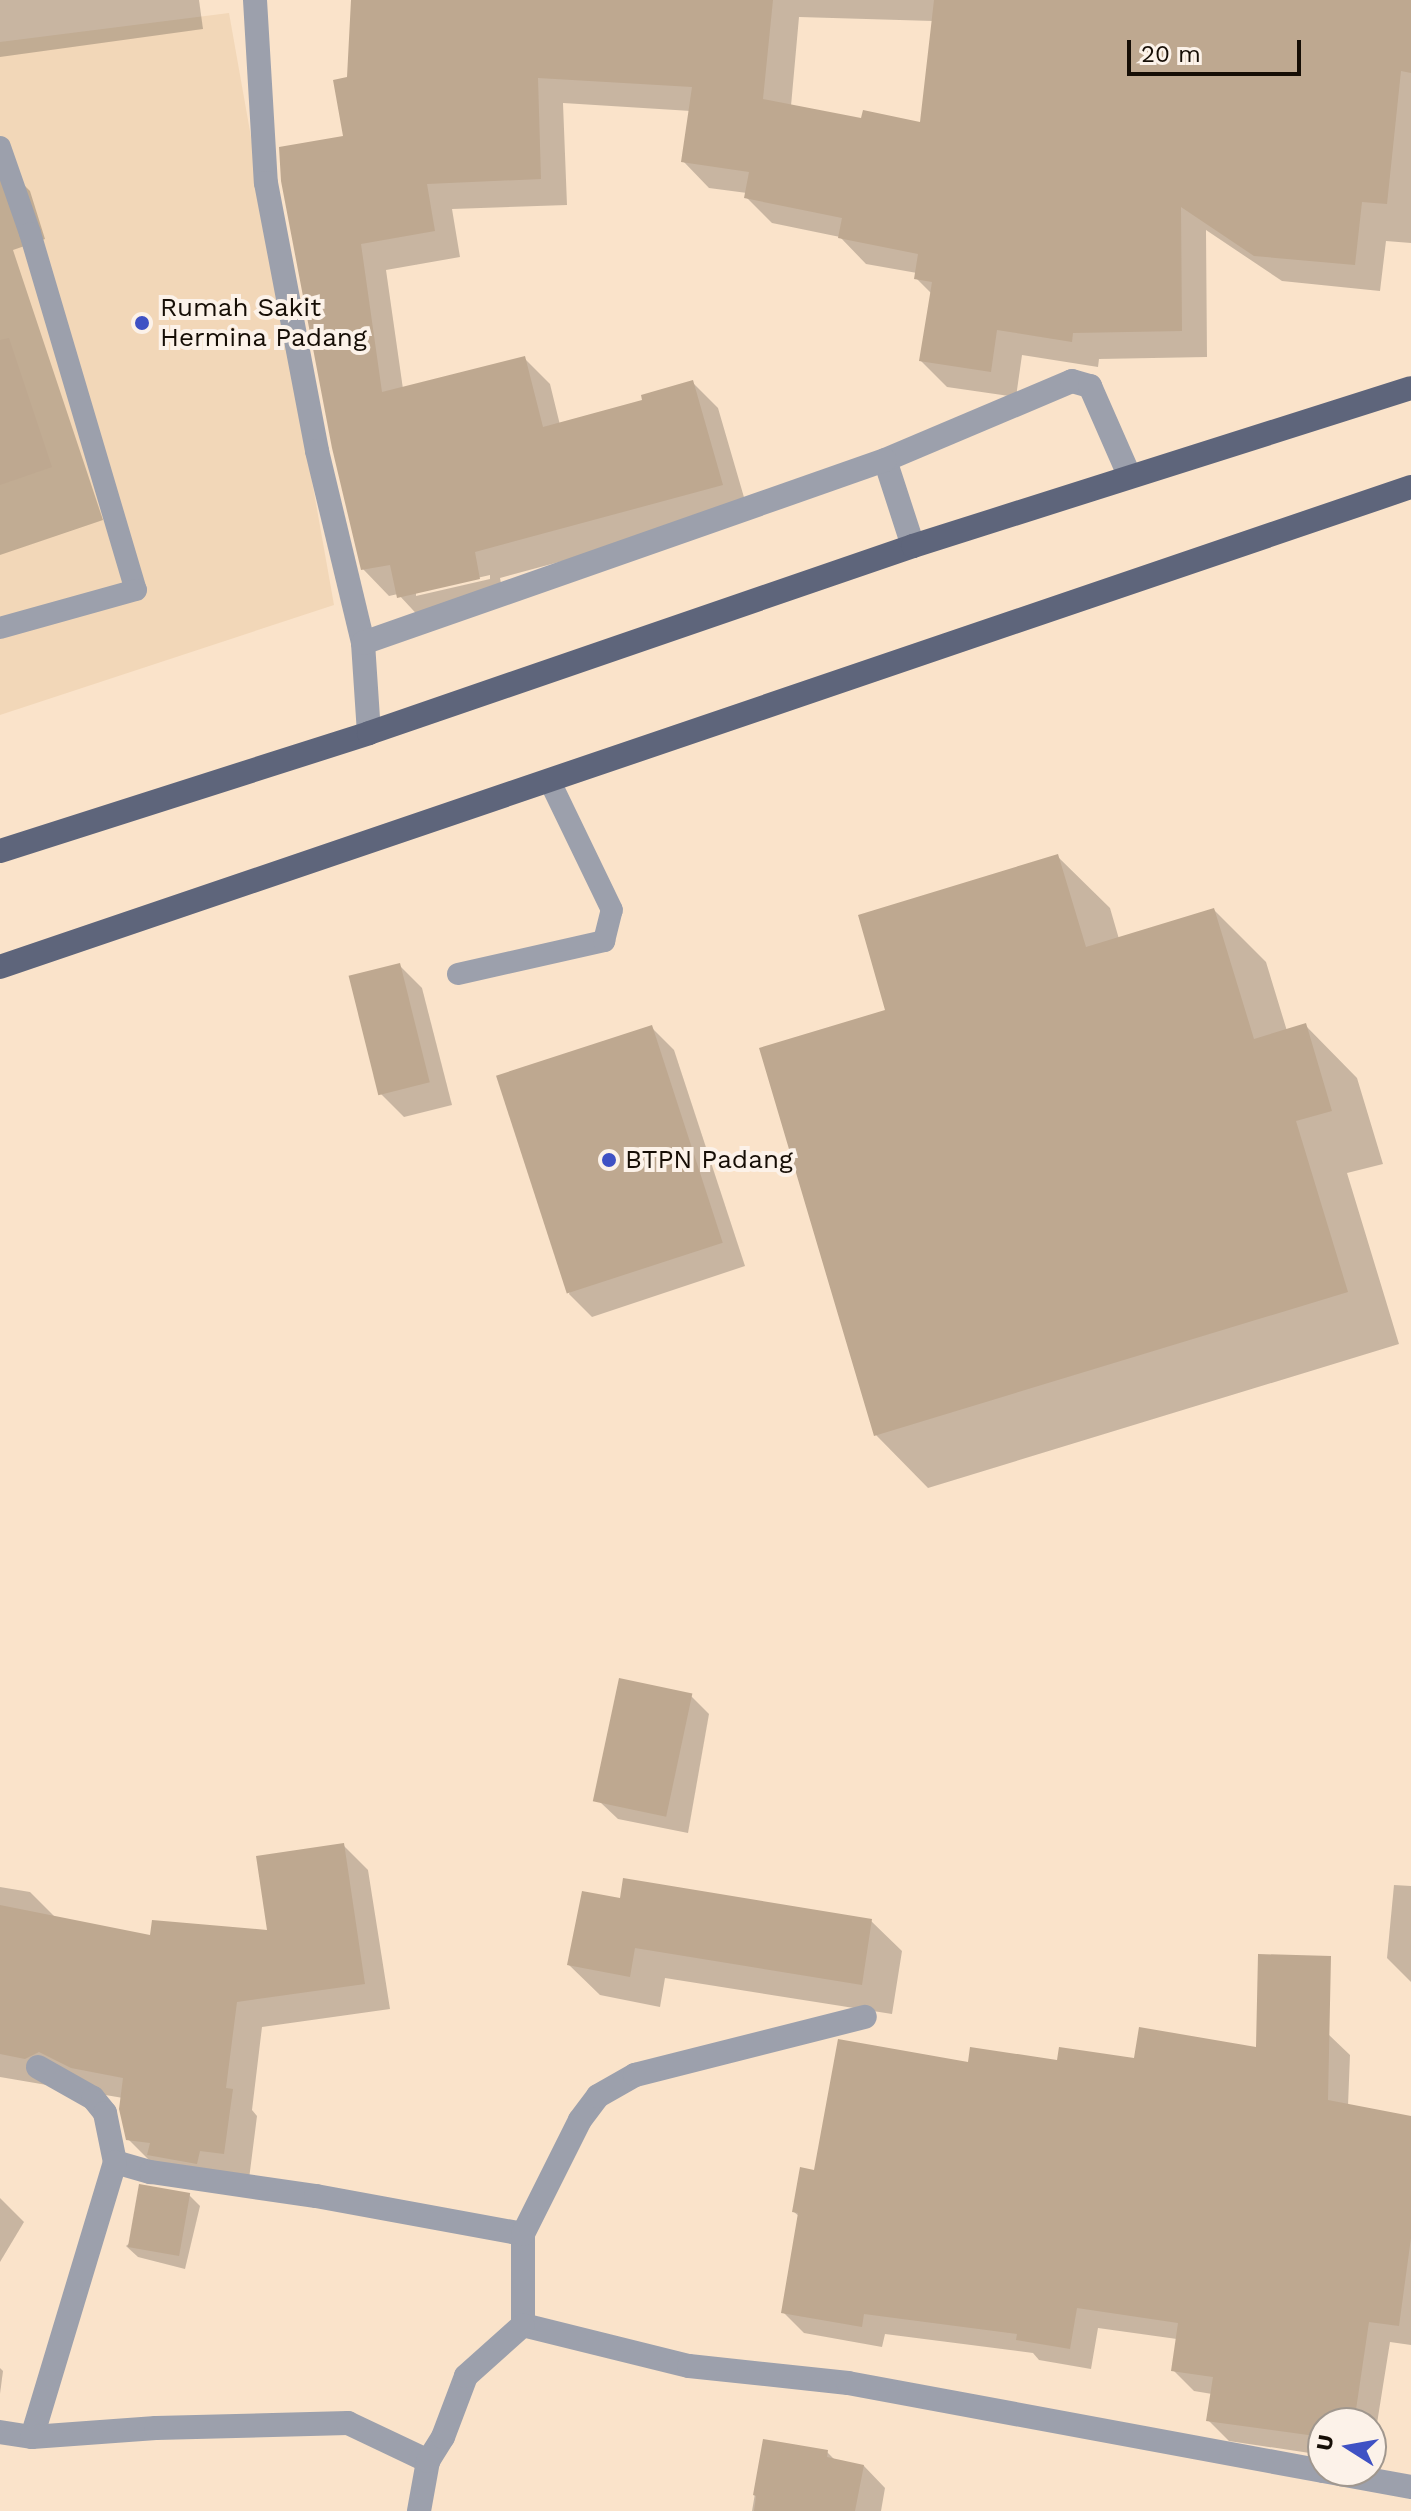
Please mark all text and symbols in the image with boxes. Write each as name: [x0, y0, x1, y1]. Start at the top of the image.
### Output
scale bar: [1131, 24, 1305, 74]
text: 20 m: [1141, 40, 1201, 68]
place label: Rumah Sakit Hermina Padang: [160, 292, 367, 354]
marker: Rumah Sakit Hermina Padang: [131, 312, 153, 334]
place label: BTPN Padang: [625, 1144, 793, 1176]
marker: BTPN Padang: [600, 1151, 618, 1169]
north arrow: [1307, 2407, 1387, 2487]
text: U: [1311, 2433, 1339, 2453]

